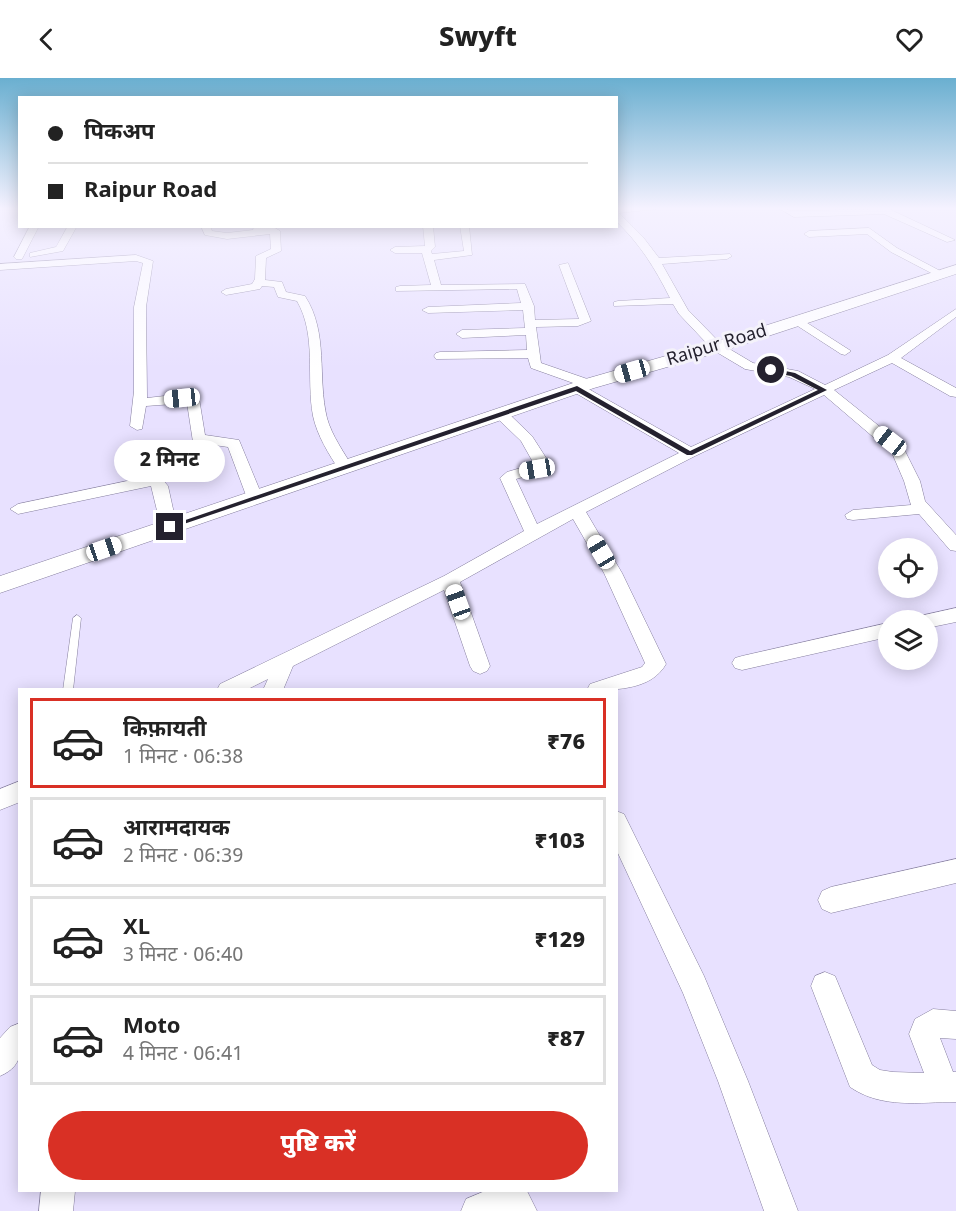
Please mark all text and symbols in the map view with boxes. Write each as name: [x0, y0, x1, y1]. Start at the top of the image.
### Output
text: Swyft: [439, 22, 517, 57]
icon: back: [30, 23, 63, 56]
icon: heart: [893, 23, 926, 56]
text: पिकअप: [84, 119, 155, 148]
text: Raipur Road: [84, 177, 217, 206]
street label: Raipur Road: [664, 320, 770, 372]
route start: [757, 356, 784, 383]
car: [612, 357, 652, 385]
car: [163, 387, 201, 409]
car: [870, 423, 910, 459]
callout: 2 मिनट: [114, 440, 225, 482]
text: 2 मिनट: [140, 448, 199, 474]
car: [518, 457, 556, 481]
route end: [156, 513, 183, 540]
car: [584, 532, 618, 572]
car: [84, 535, 124, 563]
map controls: [878, 538, 938, 670]
button: locate: [878, 538, 938, 598]
car: [443, 582, 473, 622]
button: layers: [878, 610, 938, 670]
icon: car: [51, 716, 105, 770]
text: किफ़ायती: [123, 716, 207, 745]
text: ₹76: [547, 729, 585, 758]
text: 1 मिनट · 06:38: [123, 745, 243, 771]
icon: car: [51, 815, 105, 869]
text: आरामदायक: [123, 815, 230, 844]
text: ₹103: [535, 828, 585, 857]
text: 2 मिनट · 06:39: [123, 844, 243, 870]
icon: car: [51, 914, 105, 968]
text: XL: [123, 914, 150, 943]
text: ₹129: [535, 927, 585, 956]
text: 3 मिनट · 06:40: [123, 943, 243, 969]
icon: car: [51, 1013, 105, 1067]
text: Moto: [123, 1013, 181, 1042]
text: ₹87: [547, 1026, 585, 1055]
text: 4 मिनट · 06:41: [123, 1042, 243, 1068]
button: पुष्टि करें: [48, 1111, 588, 1180]

